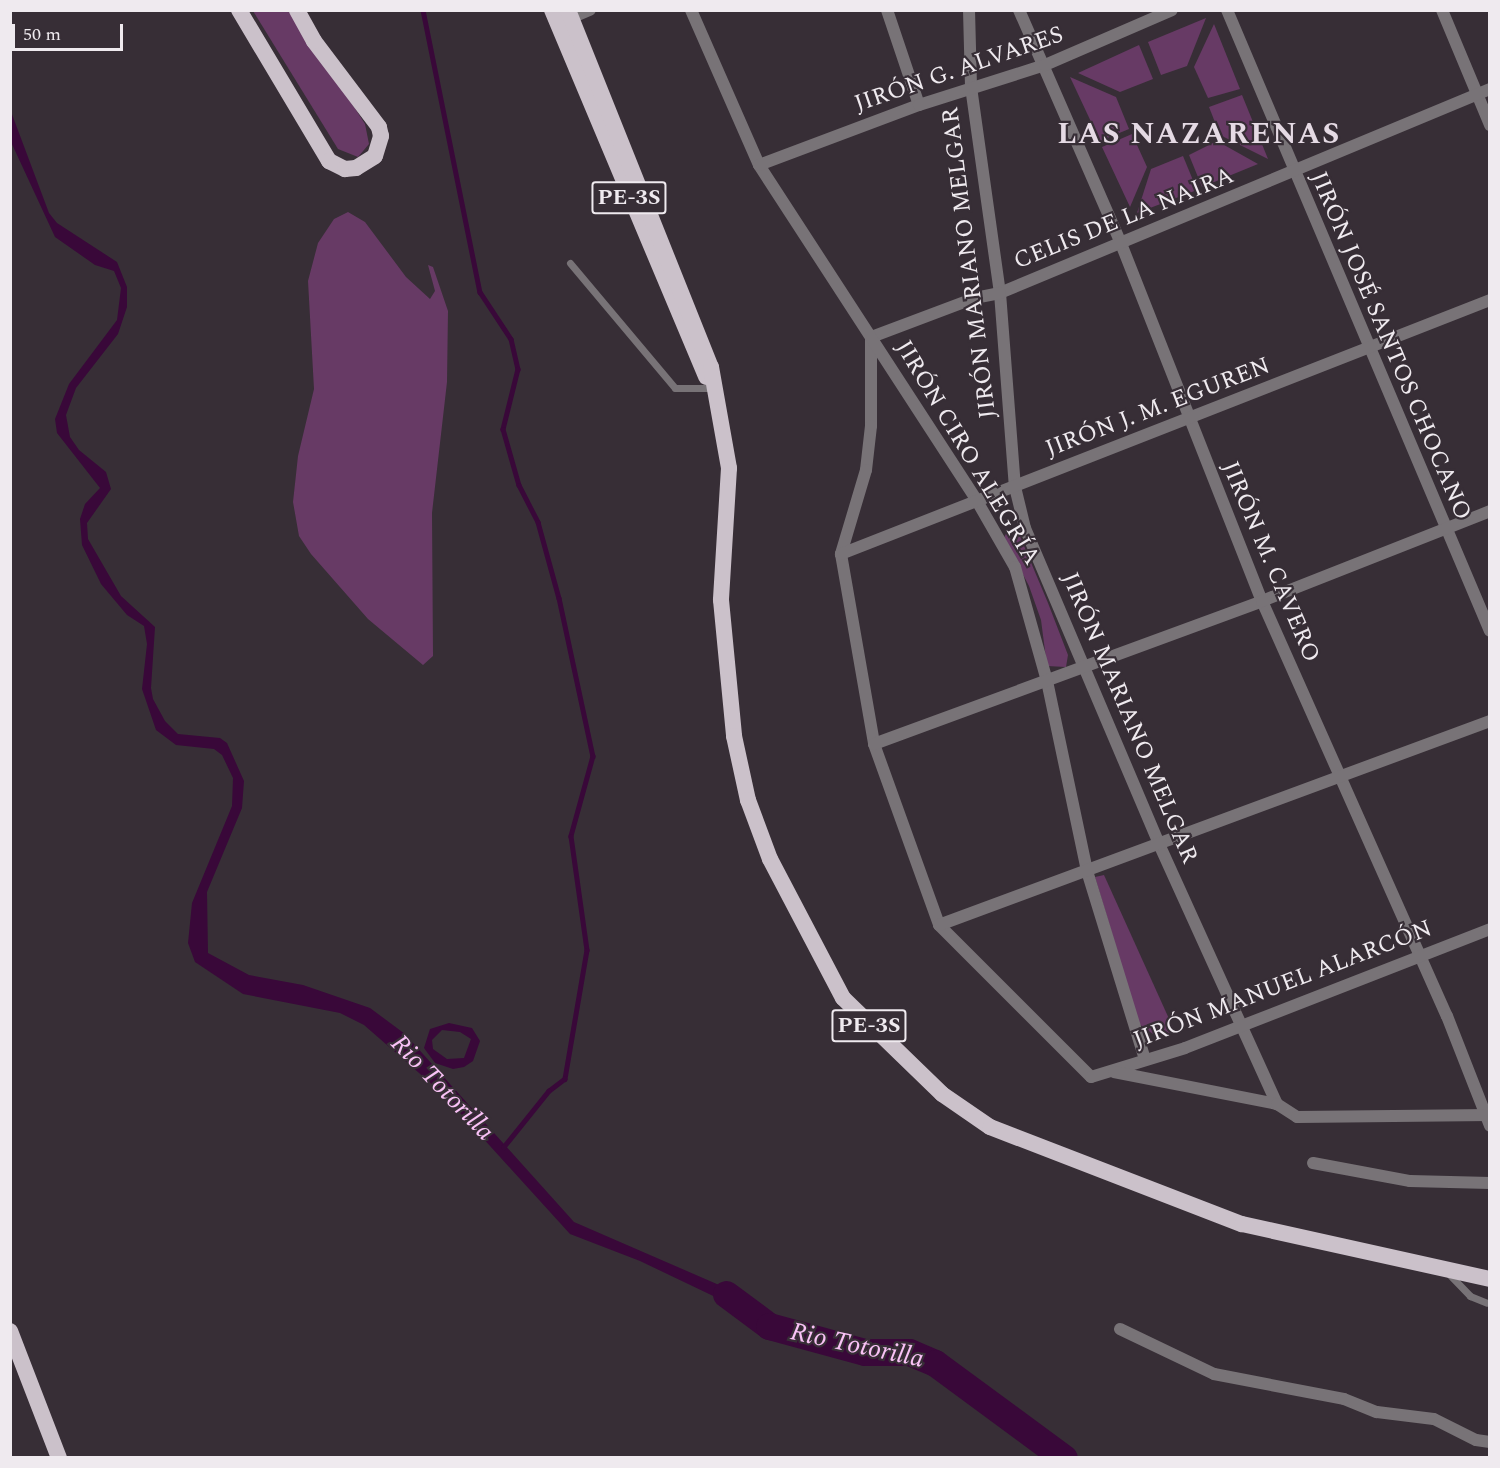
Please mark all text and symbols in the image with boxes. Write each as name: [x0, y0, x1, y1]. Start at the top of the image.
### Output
scale bar: [15, 12, 126, 50]
text: 50 m: [23, 21, 61, 48]
street label: JIRÓN G. ALVARES: [851, 21, 1067, 119]
street label: JIRÓN MARIANO MELGAR: [937, 106, 1003, 420]
district label: LAS NAZARENAS: [1057, 116, 1341, 152]
street label: CELIS DE LA NAIRA: [1010, 162, 1238, 276]
street label: JIRÓN JOSÉ SANTOS CHOCANO: [1303, 167, 1477, 525]
road number: PE-3S: [590, 179, 668, 217]
street label: JIRÓN CIRO ALEGRÍA: [888, 335, 1046, 571]
street label: JIRÓN J. M. EGUREN: [1042, 352, 1274, 464]
street label: JIRÓN M. CAVERO: [1215, 457, 1325, 667]
street label: JIRÓN MARIANO MELGAR: [1055, 568, 1203, 868]
street label: JIRÓN MANUEL ALARCÓN: [1130, 915, 1436, 1055]
road number: PE-3S: [830, 1007, 908, 1045]
water label: Rio Totorilla: [384, 1028, 500, 1148]
water label: Rio Totorilla: [787, 1317, 927, 1375]

